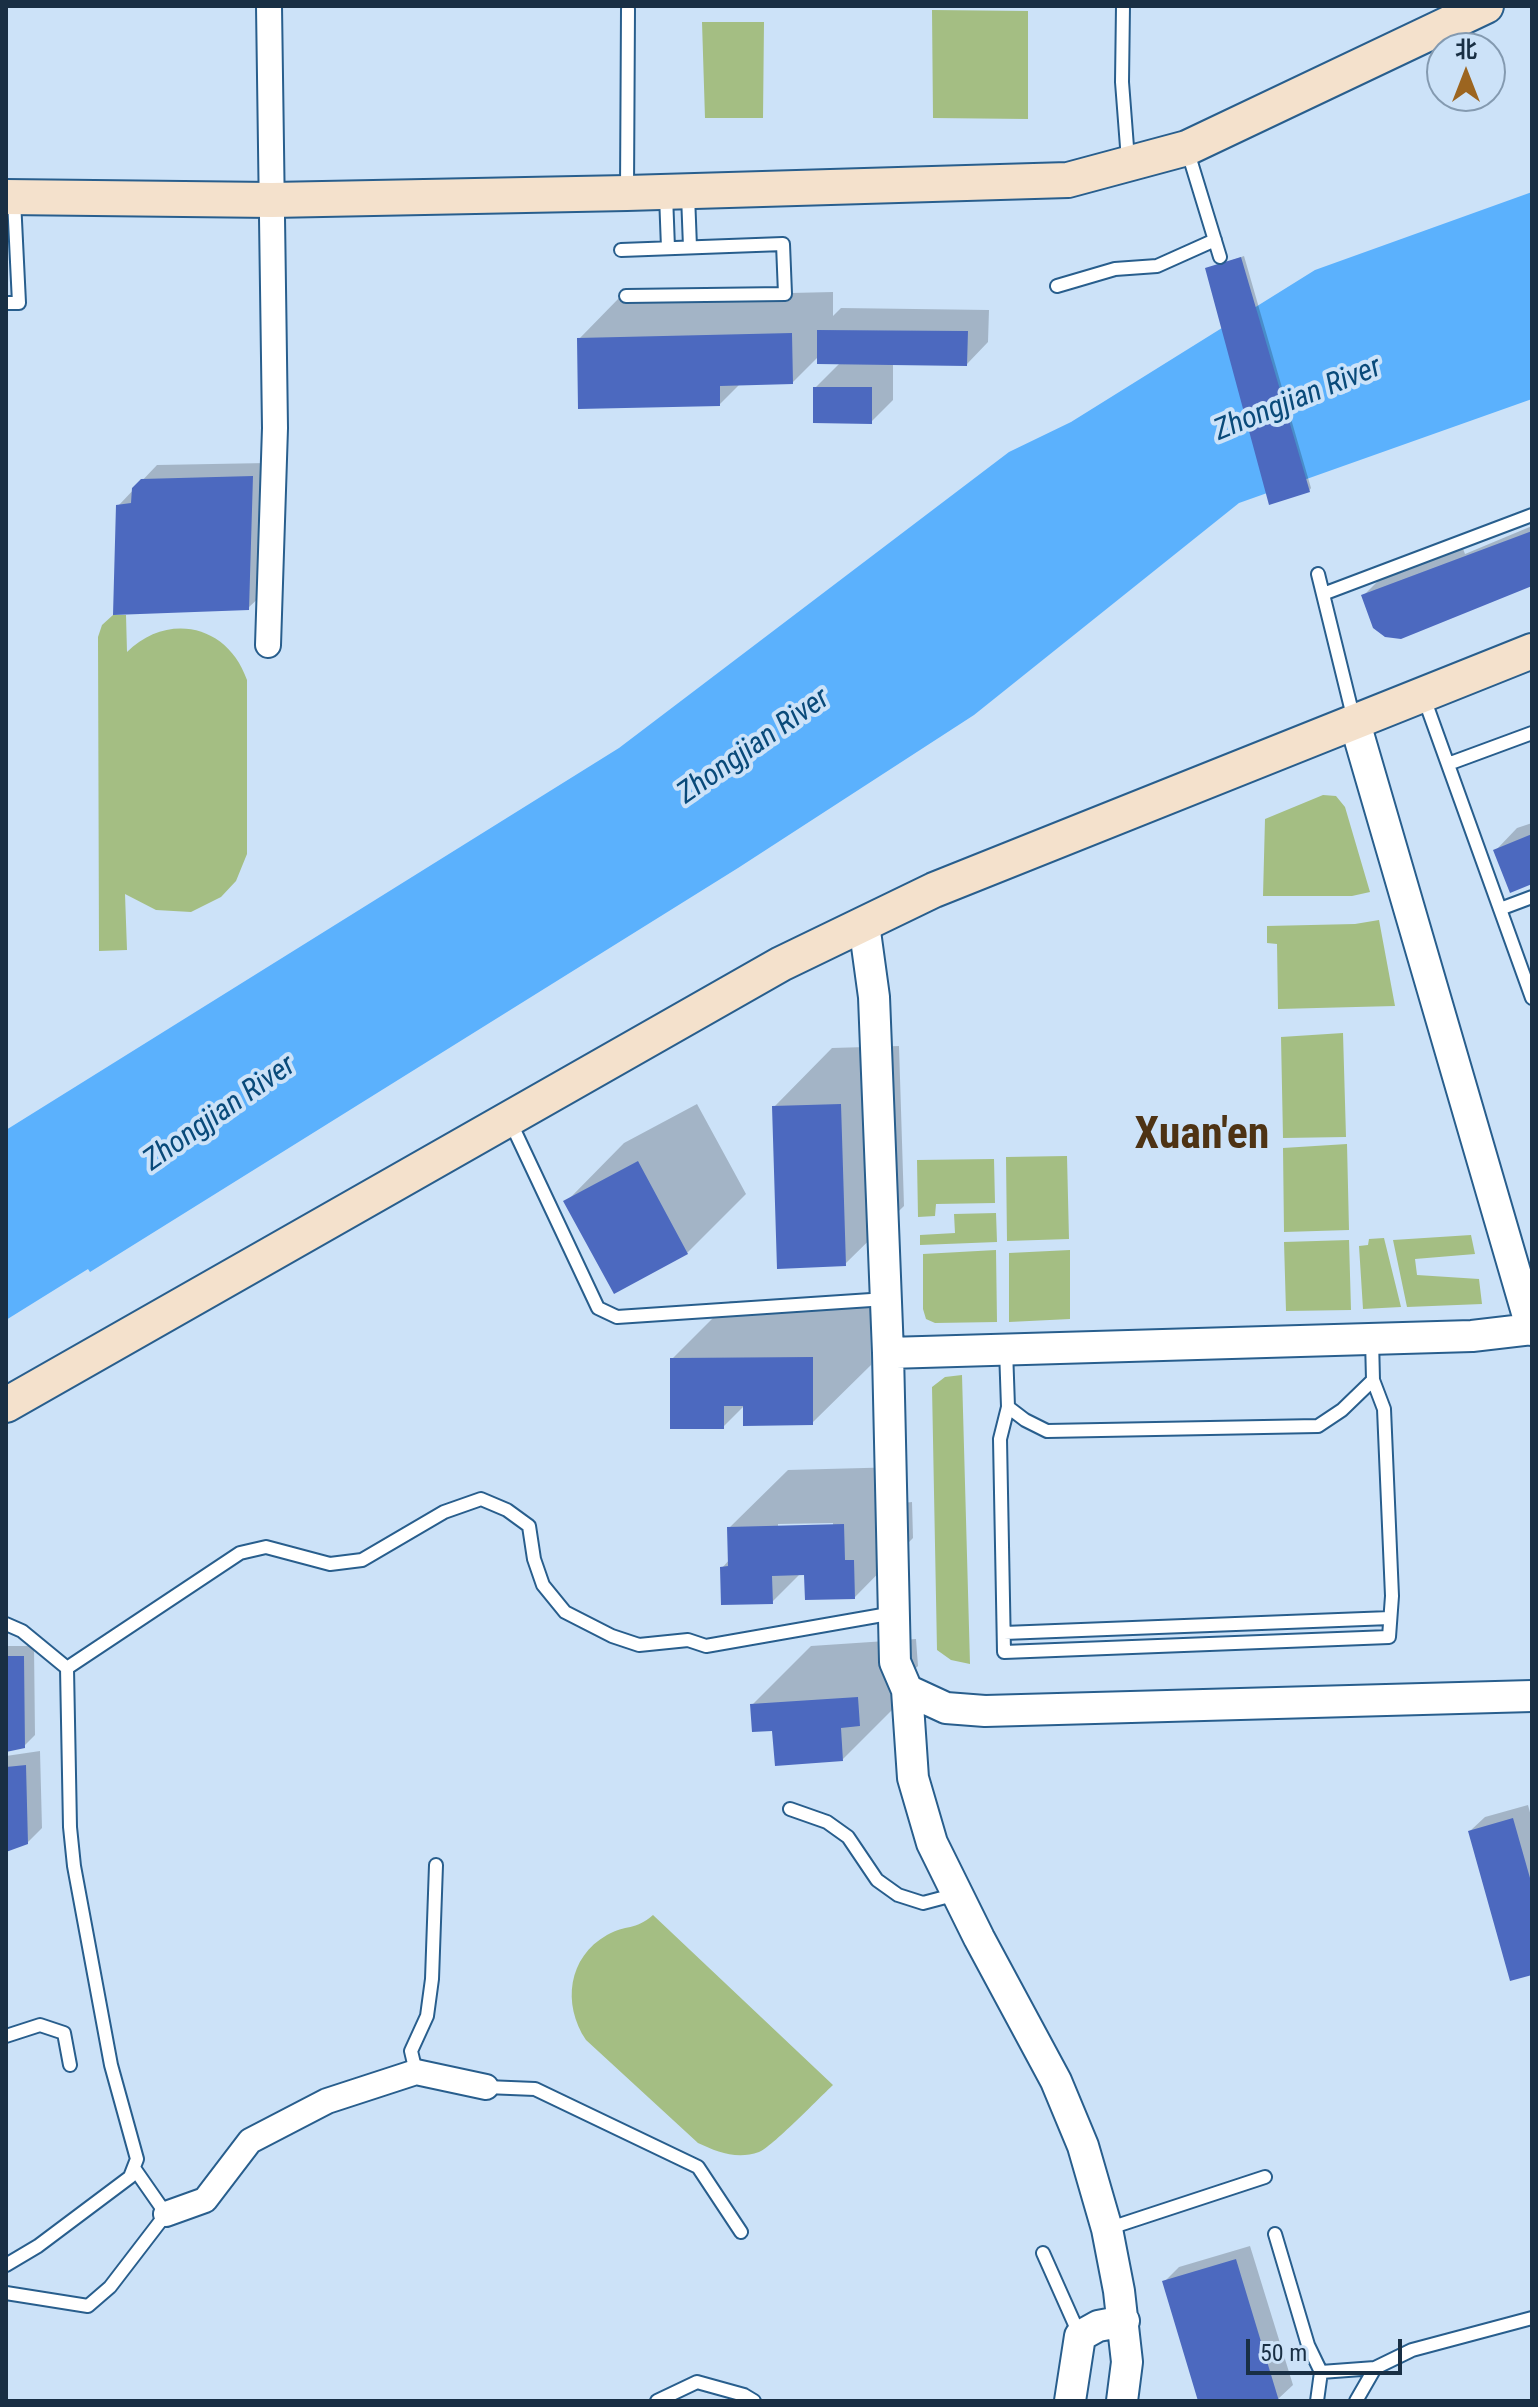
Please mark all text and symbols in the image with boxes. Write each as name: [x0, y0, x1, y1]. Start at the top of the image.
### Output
north arrow: [1426, 32, 1506, 112]
text: 北: [1455, 37, 1477, 62]
water label: Zhongjian River: [1209, 350, 1387, 450]
water label: Zhongjian River: [671, 681, 837, 813]
water label: Zhongjian River: [137, 1048, 303, 1180]
district label: Xuan'en: [1134, 1111, 1270, 1163]
scale bar: [1250, 2323, 1406, 2373]
text: 50 m: [1260, 2339, 1307, 2367]

